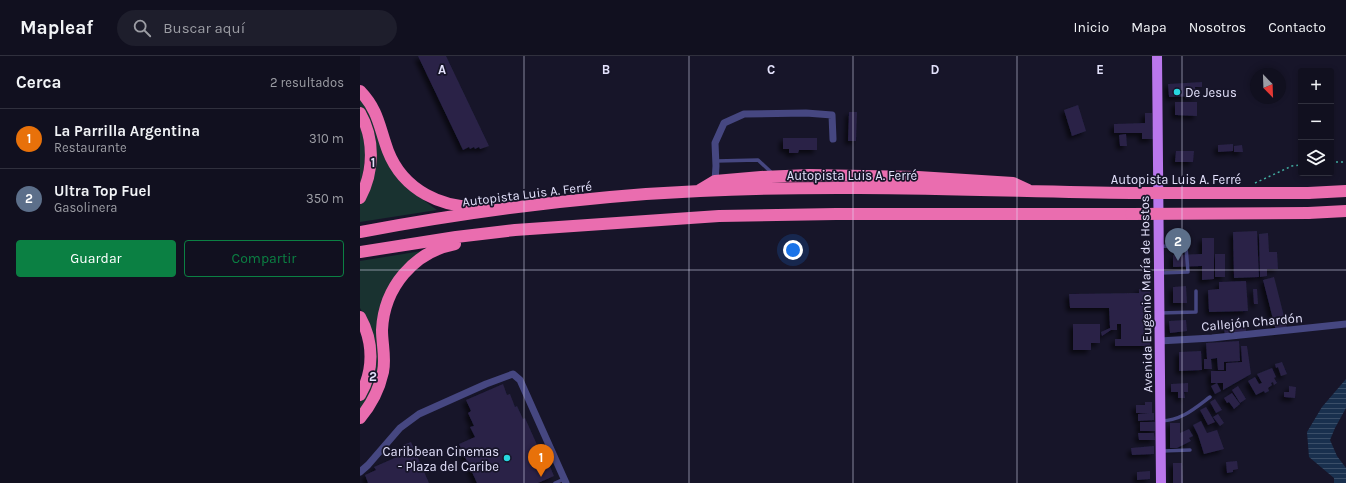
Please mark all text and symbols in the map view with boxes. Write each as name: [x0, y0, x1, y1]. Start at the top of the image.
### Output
search box: [117, 10, 397, 46]
text: Mapleaf: [20, 17, 93, 39]
icon: search: [131, 17, 153, 39]
text: Buscar aquí: [163, 19, 245, 37]
text: Inicio: [1074, 19, 1109, 36]
text: Mapa: [1131, 19, 1167, 36]
text: Nosotros: [1189, 19, 1246, 36]
text: Contacto: [1268, 19, 1326, 36]
text: A: [438, 62, 446, 77]
text: B: [602, 62, 610, 77]
text: C: [767, 62, 775, 77]
text: D: [931, 62, 940, 77]
text: E: [1096, 62, 1104, 77]
north arrow: [1250, 68, 1286, 104]
map controls: [1298, 68, 1334, 176]
button: +: [1298, 68, 1334, 104]
text: Cerca: [16, 72, 61, 92]
text: 2 resultados: [270, 75, 344, 90]
place label: De Jesus: [1185, 85, 1237, 100]
marker: De Jesus: [1172, 87, 1182, 97]
button: −: [1298, 104, 1334, 140]
text: La Parrilla Argentina: [54, 122, 200, 140]
text: 1: [27, 131, 31, 146]
text: 310 m: [309, 131, 344, 146]
text: Restaurante: [54, 140, 127, 155]
button: layers: [1298, 140, 1334, 176]
text: 1: [371, 155, 375, 170]
street label: Autopista Luis A. Ferré: [787, 168, 918, 183]
street label: Autopista Luis A. Ferré: [1111, 172, 1242, 187]
street label: Autopista Luis A. Ferré: [461, 179, 593, 209]
text: Ultra Top Fuel: [54, 182, 151, 200]
text: 2: [25, 191, 33, 206]
text: 350 m: [306, 191, 344, 206]
street label: Avenida Eugenio María de Hostos: [1137, 195, 1155, 393]
text: Gasolinera: [54, 200, 117, 215]
pin: 2: [1165, 228, 1191, 261]
button: Guardar: [16, 240, 176, 277]
button: Compartir: [184, 240, 344, 277]
your location: [783, 240, 803, 260]
street label: Callejón Chardón: [1201, 310, 1303, 334]
text: 2: [369, 369, 377, 384]
place label: Caribbean Cinemas - Plaza del Caribe: [383, 444, 499, 474]
pin: 1: [528, 444, 554, 477]
marker: Caribbean Cinemas - Plaza del Caribe: [502, 453, 512, 463]

